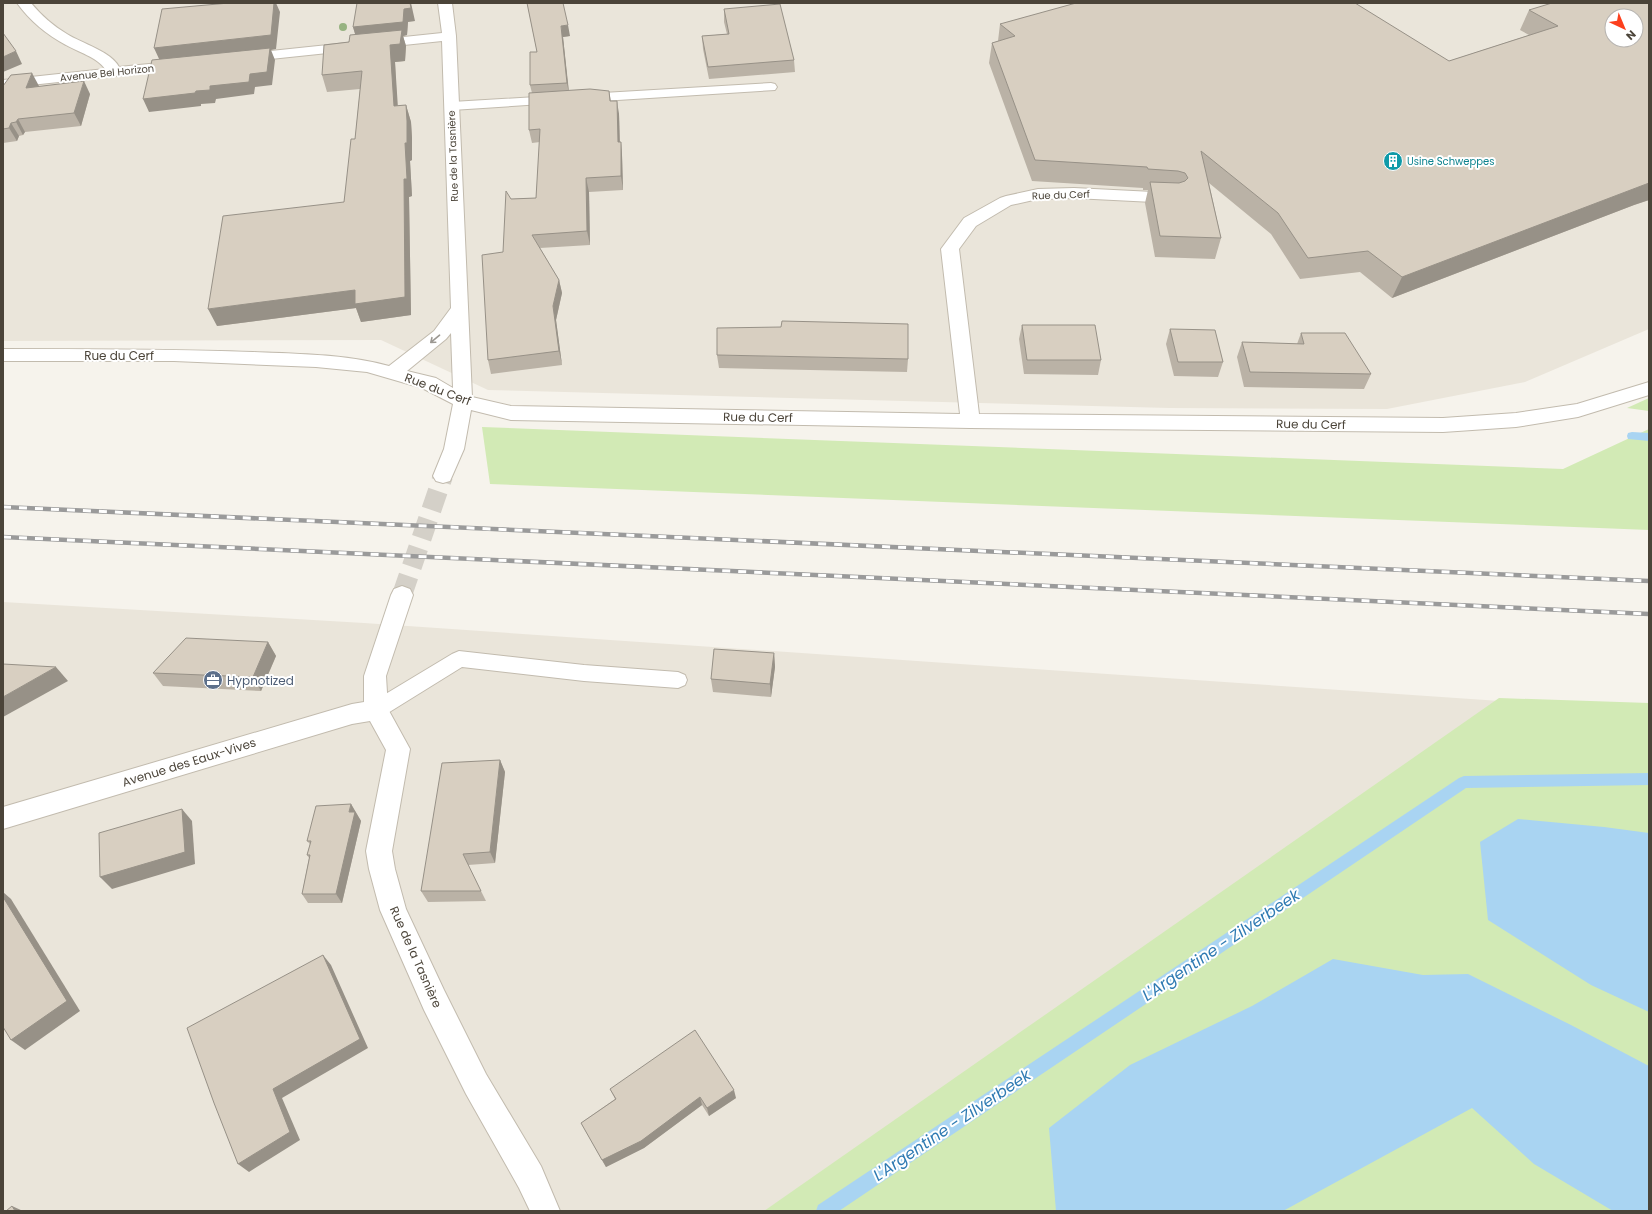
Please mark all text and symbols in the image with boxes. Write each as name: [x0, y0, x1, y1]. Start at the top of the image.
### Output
north arrow: [1604, 8, 1644, 48]
text: N: [1622, 27, 1639, 44]
street label: Avenue Bel Horizon: [59, 61, 155, 85]
street label: Rue de la Tasnière: [444, 110, 462, 202]
building icon: Usine Schweppes: [1382, 150, 1404, 172]
place label: Usine Schweppes: [1407, 154, 1494, 169]
street label: Rue du Cerf: [1032, 186, 1090, 204]
one-way arrow: [429, 334, 440, 343]
street label: Rue du Cerf: [84, 347, 154, 364]
street label: Rue du Cerf: [402, 369, 474, 409]
street label: Rue du Cerf: [723, 408, 793, 426]
street label: Rue du Cerf: [1276, 415, 1346, 433]
office icon: Hypnotized: [202, 669, 224, 691]
place label: Hypnotized: [227, 672, 294, 689]
street label: Avenue des Eaux-Vives: [120, 734, 258, 790]
water label: L'Argentine - Zilverbeek: [1138, 883, 1305, 1006]
street label: Rue de la Tasnière: [386, 904, 446, 1010]
water label: L'Argentine - Zilverbeek: [869, 1063, 1036, 1186]

